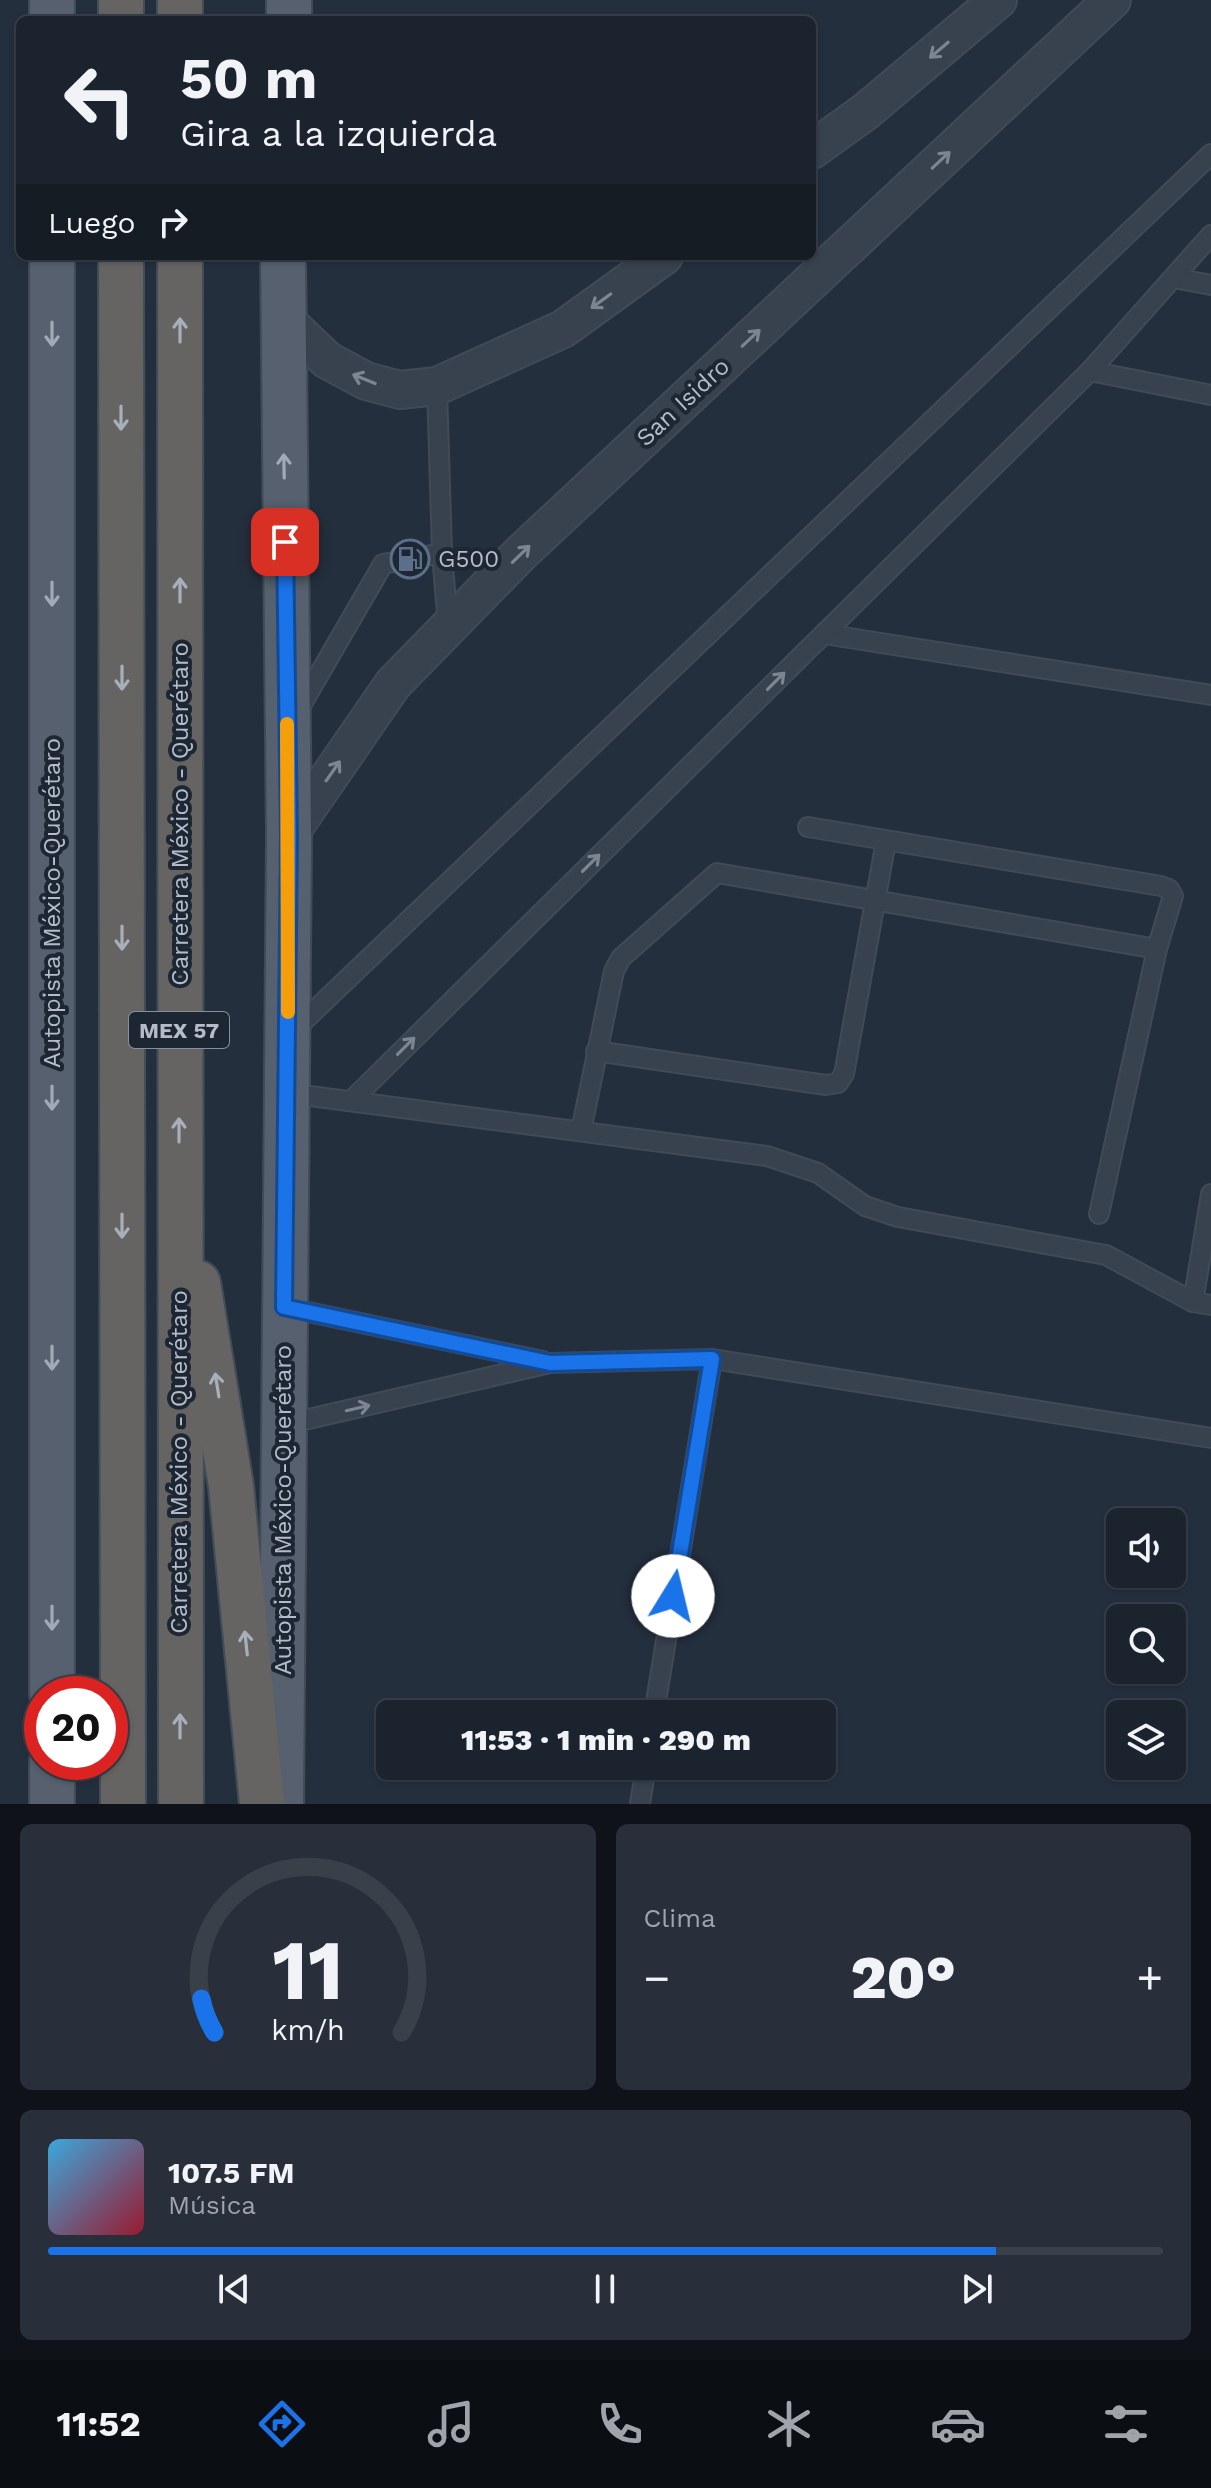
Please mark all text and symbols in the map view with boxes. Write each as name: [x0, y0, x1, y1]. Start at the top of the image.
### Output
one-way arrow: [929, 41, 949, 59]
text: 50 m: [180, 46, 317, 112]
icon: left: [48, 48, 152, 152]
text: Gira a la izquierda: [180, 113, 497, 155]
one-way arrow: [931, 151, 950, 170]
icon: right: [151, 200, 195, 244]
text: Luego: [48, 205, 135, 240]
one-way arrow: [591, 293, 612, 310]
one-way arrow: [172, 317, 188, 344]
one-way arrow: [44, 320, 60, 347]
one-way arrow: [741, 329, 761, 347]
street label: San Isidro: [631, 352, 735, 452]
one-way arrow: [353, 371, 377, 385]
one-way arrow: [113, 404, 129, 431]
one-way arrow: [276, 453, 292, 480]
pin: [251, 508, 319, 576]
icon: arrive: [263, 520, 307, 564]
fuel station icon: G500: [389, 538, 431, 580]
place label: G500: [438, 545, 499, 573]
one-way arrow: [511, 545, 530, 564]
one-way arrow: [172, 577, 188, 604]
one-way arrow: [44, 580, 60, 607]
street label: Carretera México - Querétaro: [166, 642, 194, 986]
one-way arrow: [114, 664, 129, 691]
one-way arrow: [766, 671, 786, 690]
street label: Autopista México-Querétaro: [38, 738, 66, 1068]
one-way arrow: [325, 760, 341, 783]
one-way arrow: [581, 854, 601, 873]
one-way arrow: [114, 924, 130, 951]
road number: MEX 57: [129, 1012, 229, 1048]
one-way arrow: [396, 1037, 415, 1056]
one-way arrow: [44, 1084, 60, 1111]
one-way arrow: [171, 1117, 187, 1144]
one-way arrow: [114, 1212, 130, 1239]
street label: Carretera México - Querétaro: [165, 1290, 193, 1634]
one-way arrow: [44, 1344, 60, 1371]
street label: Autopista México-Querétaro: [269, 1345, 297, 1675]
one-way arrow: [209, 1372, 224, 1398]
one-way arrow: [345, 1399, 371, 1414]
map controls: [1106, 1508, 1186, 1780]
button: sound: [1106, 1508, 1186, 1588]
position arrow: [631, 1554, 715, 1638]
one-way arrow: [44, 1604, 60, 1631]
button: search: [1106, 1604, 1186, 1684]
one-way arrow: [239, 1630, 254, 1657]
speed limit sign: 20: [24, 1676, 128, 1780]
button: layers: [1106, 1700, 1186, 1780]
one-way arrow: [172, 1713, 188, 1740]
text: 11:53 · 1 min · 290 m: [461, 1722, 751, 1757]
text: Clima: [644, 1903, 716, 1933]
text: 11: [272, 1922, 344, 2019]
text: 20°: [850, 1942, 956, 2013]
text: −: [644, 1952, 670, 2004]
text: +: [1136, 1952, 1163, 2004]
text: km/h: [271, 2013, 345, 2047]
text: 107.5 FM: [168, 2155, 295, 2190]
text: Música: [168, 2190, 256, 2220]
icon: previous: [212, 2267, 256, 2311]
icon: pause: [583, 2267, 627, 2311]
icon: next: [955, 2267, 999, 2311]
icon: directions: [254, 2396, 310, 2452]
icon: music: [423, 2396, 479, 2452]
icon: phone: [592, 2396, 648, 2452]
icon: climate: [761, 2396, 817, 2452]
icon: car: [930, 2396, 986, 2452]
icon: filters: [1098, 2396, 1154, 2452]
text: 11:52: [56, 2403, 141, 2445]

